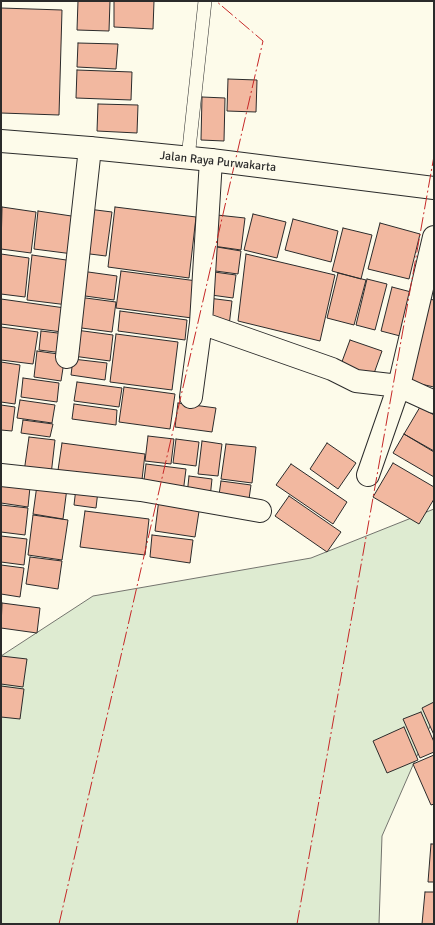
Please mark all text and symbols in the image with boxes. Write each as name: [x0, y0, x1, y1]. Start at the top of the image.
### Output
street label: Jalan Raya Purwakarta: [159, 149, 277, 175]

